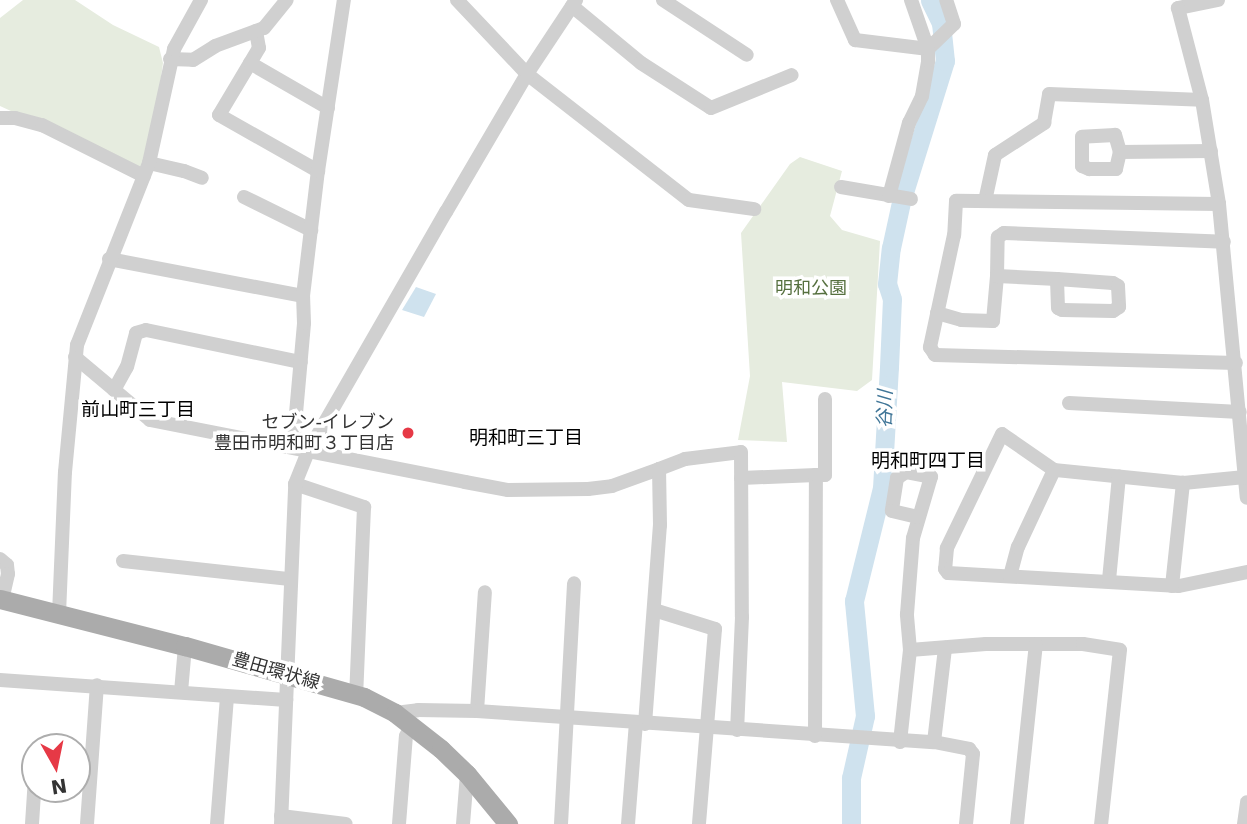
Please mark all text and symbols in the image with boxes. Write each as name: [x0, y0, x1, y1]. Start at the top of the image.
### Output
park label: 明和公園: [775, 277, 847, 299]
water label: 谷川: [873, 390, 897, 428]
district label: 前山町三丁目: [81, 399, 195, 421]
place label: セブン-イレブン 豊田市明和町３丁目店: [214, 412, 394, 454]
marker: セブン-イレブン 豊田市明和町３丁目店: [400, 425, 416, 441]
district label: 明和町三丁目: [469, 427, 583, 449]
district label: 明和町四丁目: [871, 450, 985, 472]
street label: 豊田環状線: [230, 648, 322, 694]
north arrow: [21, 733, 91, 803]
text: N: [49, 775, 69, 799]

